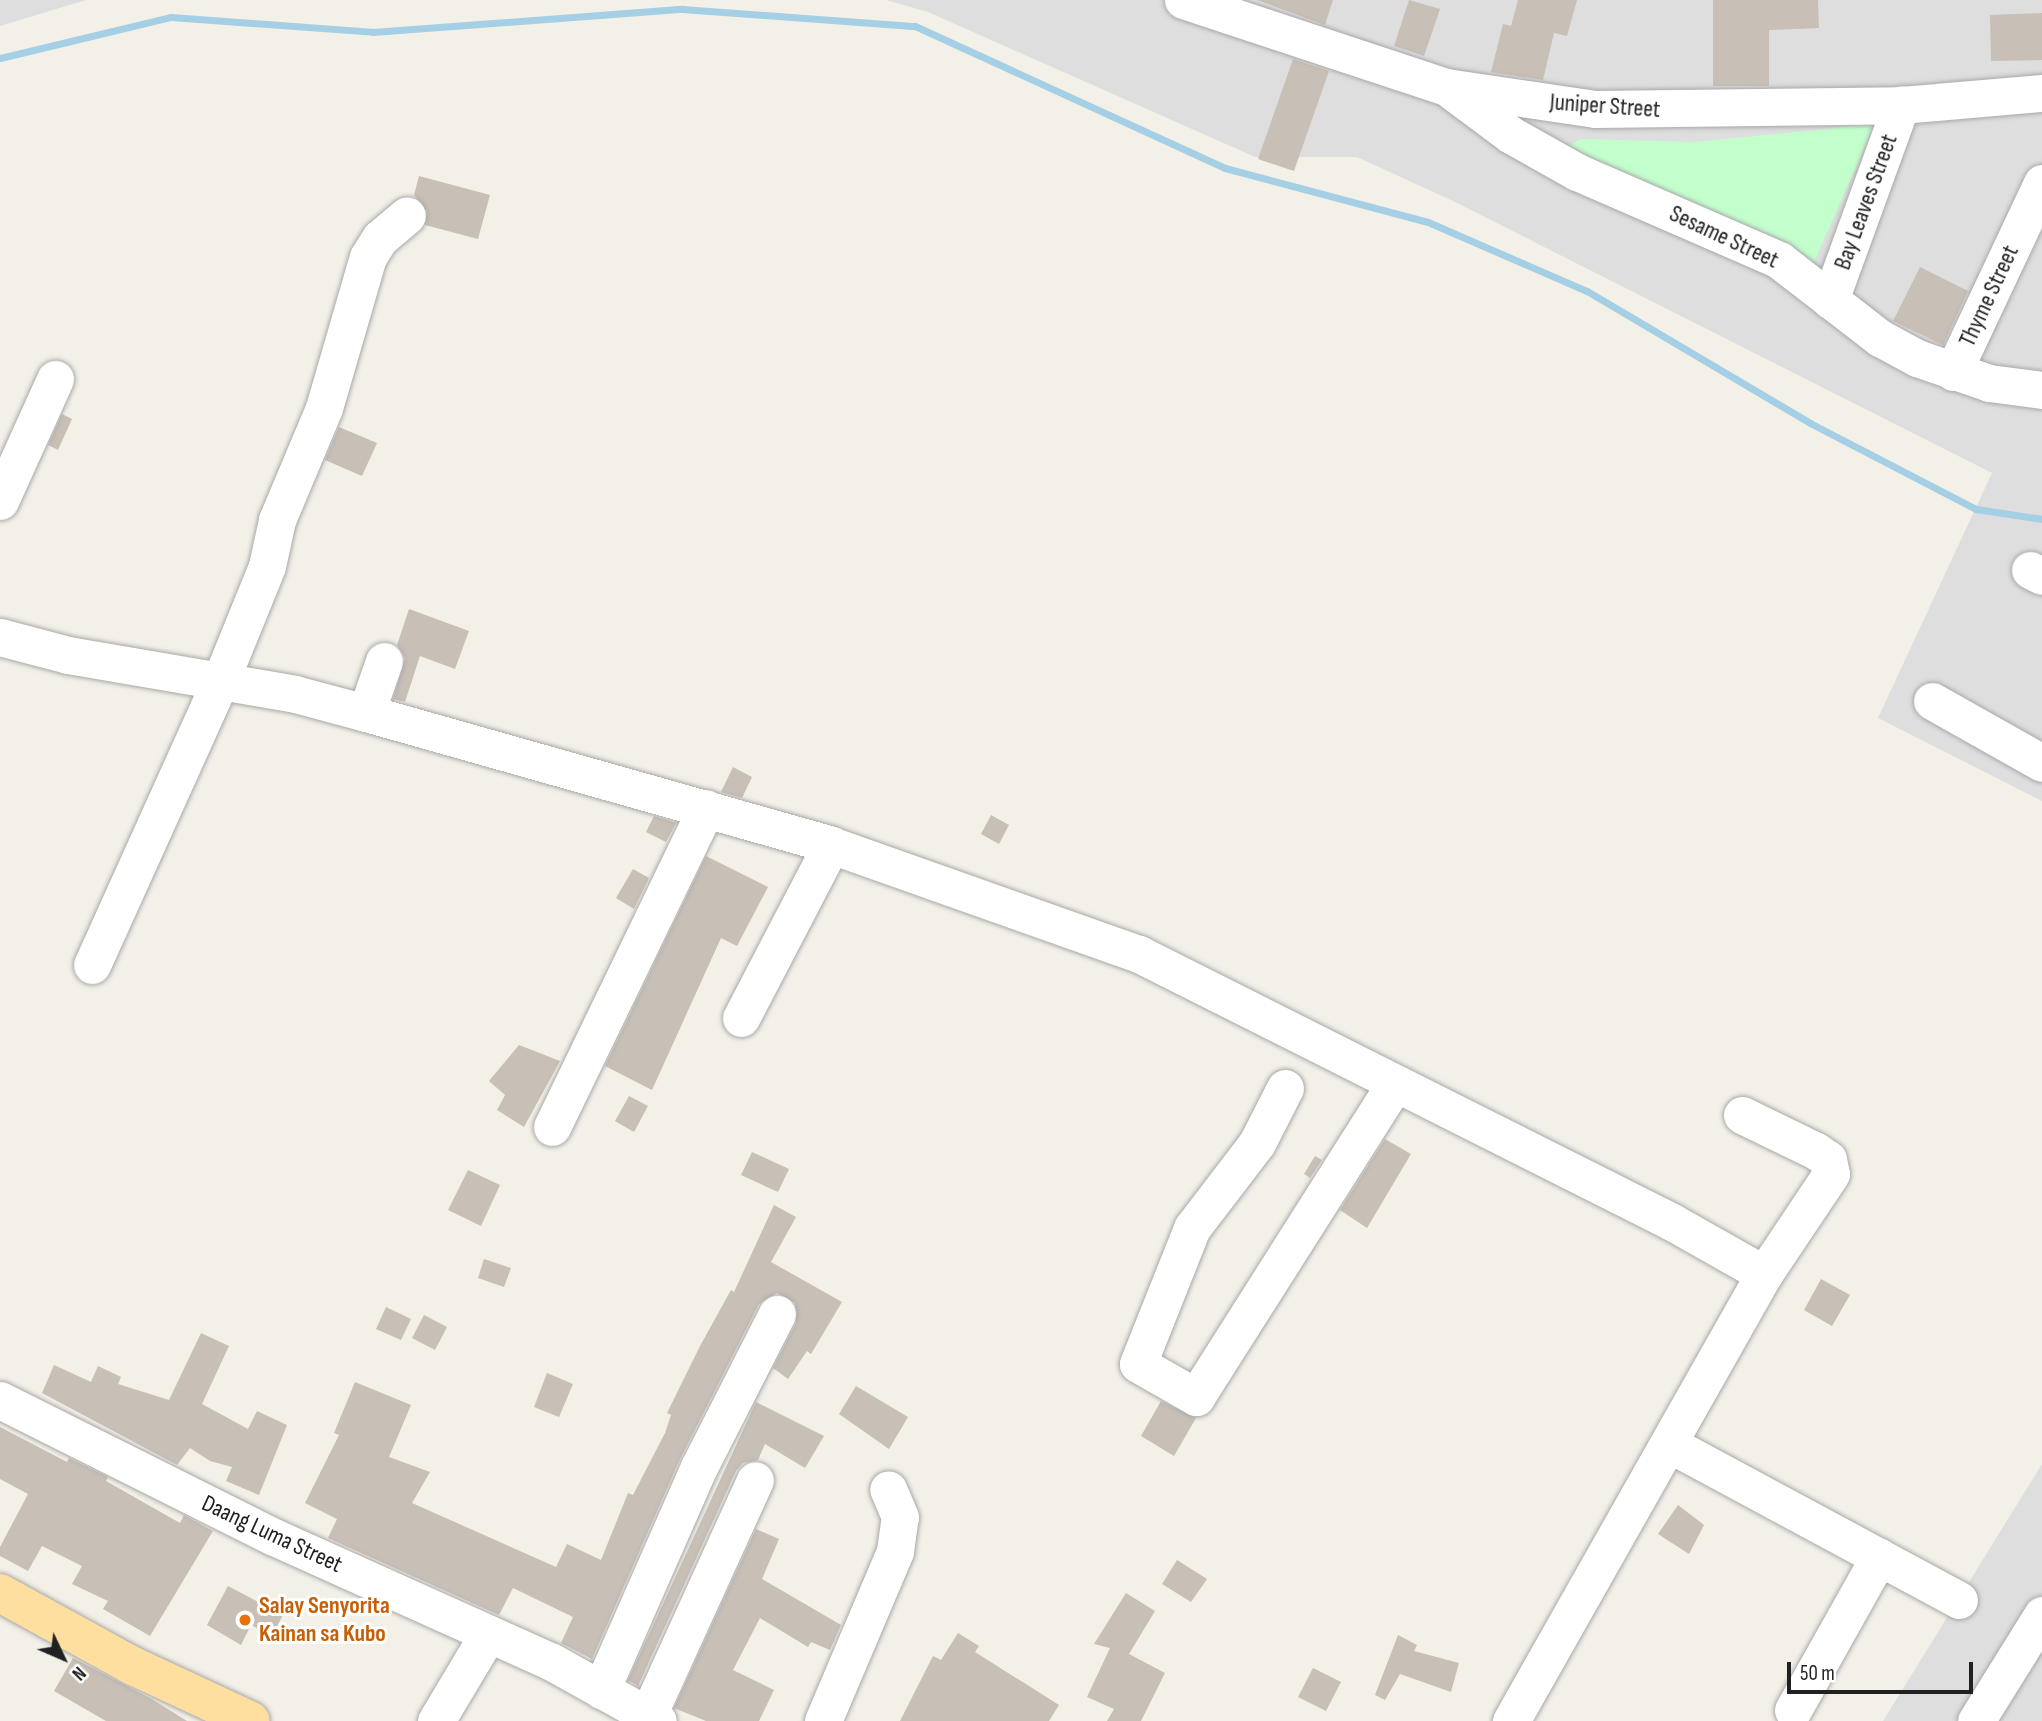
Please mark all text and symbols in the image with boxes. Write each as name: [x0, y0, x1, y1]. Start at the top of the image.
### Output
street label: Juniper Street: [1549, 88, 1661, 124]
street label: Bay Leaves Street: [1828, 130, 1904, 274]
street label: Sesame Street: [1665, 199, 1783, 275]
street label: Thyme Street: [1953, 241, 2025, 351]
street label: Daang Luma Street: [197, 1489, 347, 1579]
place label: Salay Senyorita Kainan sa Kubo: [259, 1592, 390, 1648]
marker: Salay Senyorita Kainan sa Kubo: [237, 1612, 253, 1628]
north arrow: [28, 1623, 98, 1693]
scale bar: [1790, 1648, 1976, 1692]
text: N: [67, 1661, 90, 1685]
text: 50 m: [1800, 1661, 1835, 1686]

